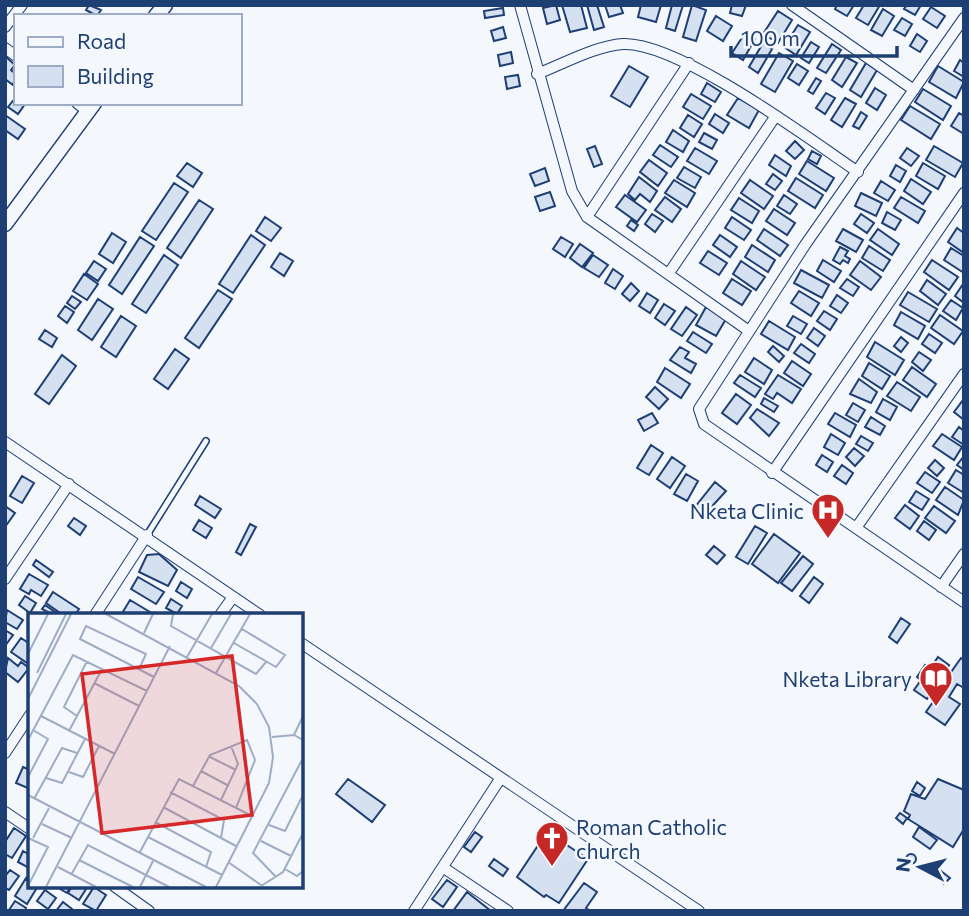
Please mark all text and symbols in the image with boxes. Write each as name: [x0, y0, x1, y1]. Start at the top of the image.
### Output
legend: [14, 14, 242, 105]
scale bar: [731, 14, 897, 58]
text: 100 m: [741, 25, 800, 50]
text: Road: [77, 28, 126, 53]
text: Building: [77, 63, 154, 88]
hospital icon: Nketa Clinic: [809, 491, 847, 540]
place label: Nketa Clinic: [690, 498, 804, 523]
inset map: [28, 613, 303, 888]
library icon: Nketa Library: [917, 659, 955, 708]
place label: Nketa Library: [782, 666, 912, 691]
place label: Roman Catholic church: [576, 814, 727, 863]
church icon: Roman Catholic church: [533, 819, 571, 868]
north arrow: [885, 832, 955, 902]
text: N: [890, 856, 915, 873]

